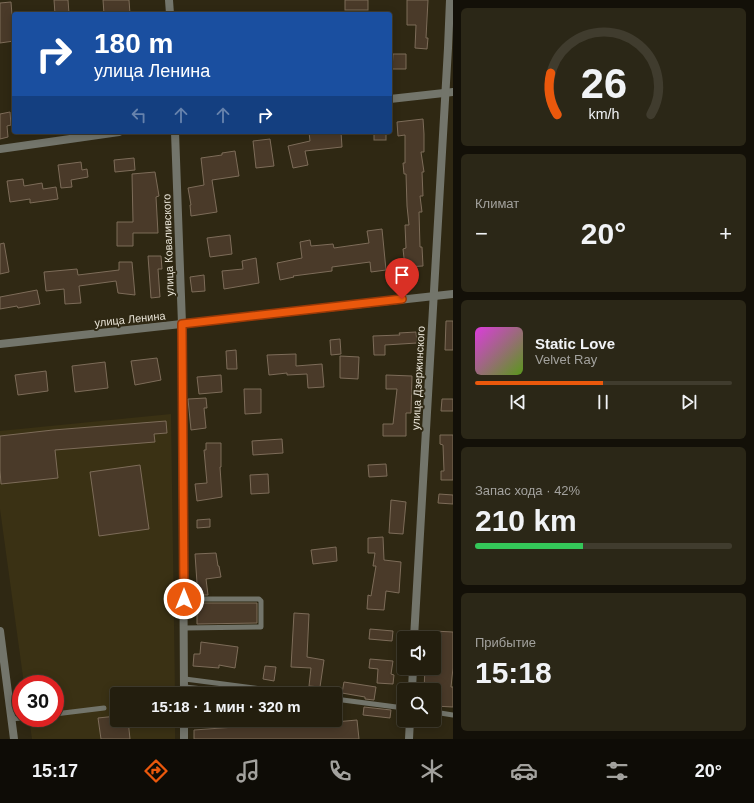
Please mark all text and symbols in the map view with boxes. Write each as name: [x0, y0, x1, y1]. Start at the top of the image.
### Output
icon: right: [28, 28, 80, 80]
text: 180 m: [94, 28, 173, 59]
text: 26: [580, 60, 627, 107]
text: улица Ленина: [94, 61, 210, 81]
icon: left: [128, 104, 150, 126]
icon: ahead: [170, 104, 192, 126]
icon: ahead: [212, 104, 234, 126]
icon: right: [254, 104, 276, 126]
text: km/h: [588, 106, 619, 122]
street label: улица Коваливского: [160, 194, 176, 296]
text: Климат: [475, 196, 519, 211]
text: 20°: [581, 217, 626, 250]
text: −: [475, 221, 488, 246]
text: +: [719, 221, 732, 246]
pin: [385, 258, 419, 299]
icon: arrive: [391, 264, 413, 286]
street label: улица Ленина: [94, 309, 167, 329]
street label: улица Дзержинского: [409, 326, 427, 430]
text: Static Love: [535, 335, 615, 352]
text: Velvet Ray: [535, 352, 597, 367]
icon: previous: [507, 391, 529, 413]
icon: pause: [592, 391, 614, 413]
icon: next: [678, 391, 700, 413]
text: Запас хода · 42%: [475, 483, 580, 498]
text: 210 km: [475, 504, 577, 537]
position arrow: [163, 578, 205, 620]
map controls: [397, 631, 441, 727]
button: sound: [397, 631, 441, 675]
text: Прибытие: [475, 635, 536, 650]
text: 15:18: [475, 656, 552, 689]
speed limit sign: 30: [12, 675, 64, 727]
button: search: [397, 683, 441, 727]
text: 15:18 · 1 мин · 320 m: [151, 698, 301, 715]
icon: directions: [142, 757, 170, 785]
icon: music: [234, 757, 262, 785]
icon: phone: [326, 757, 354, 785]
icon: climate: [418, 757, 446, 785]
icon: car: [510, 757, 538, 785]
icon: filters: [603, 757, 631, 785]
text: 15:17: [32, 761, 78, 781]
text: 20°: [695, 761, 722, 781]

